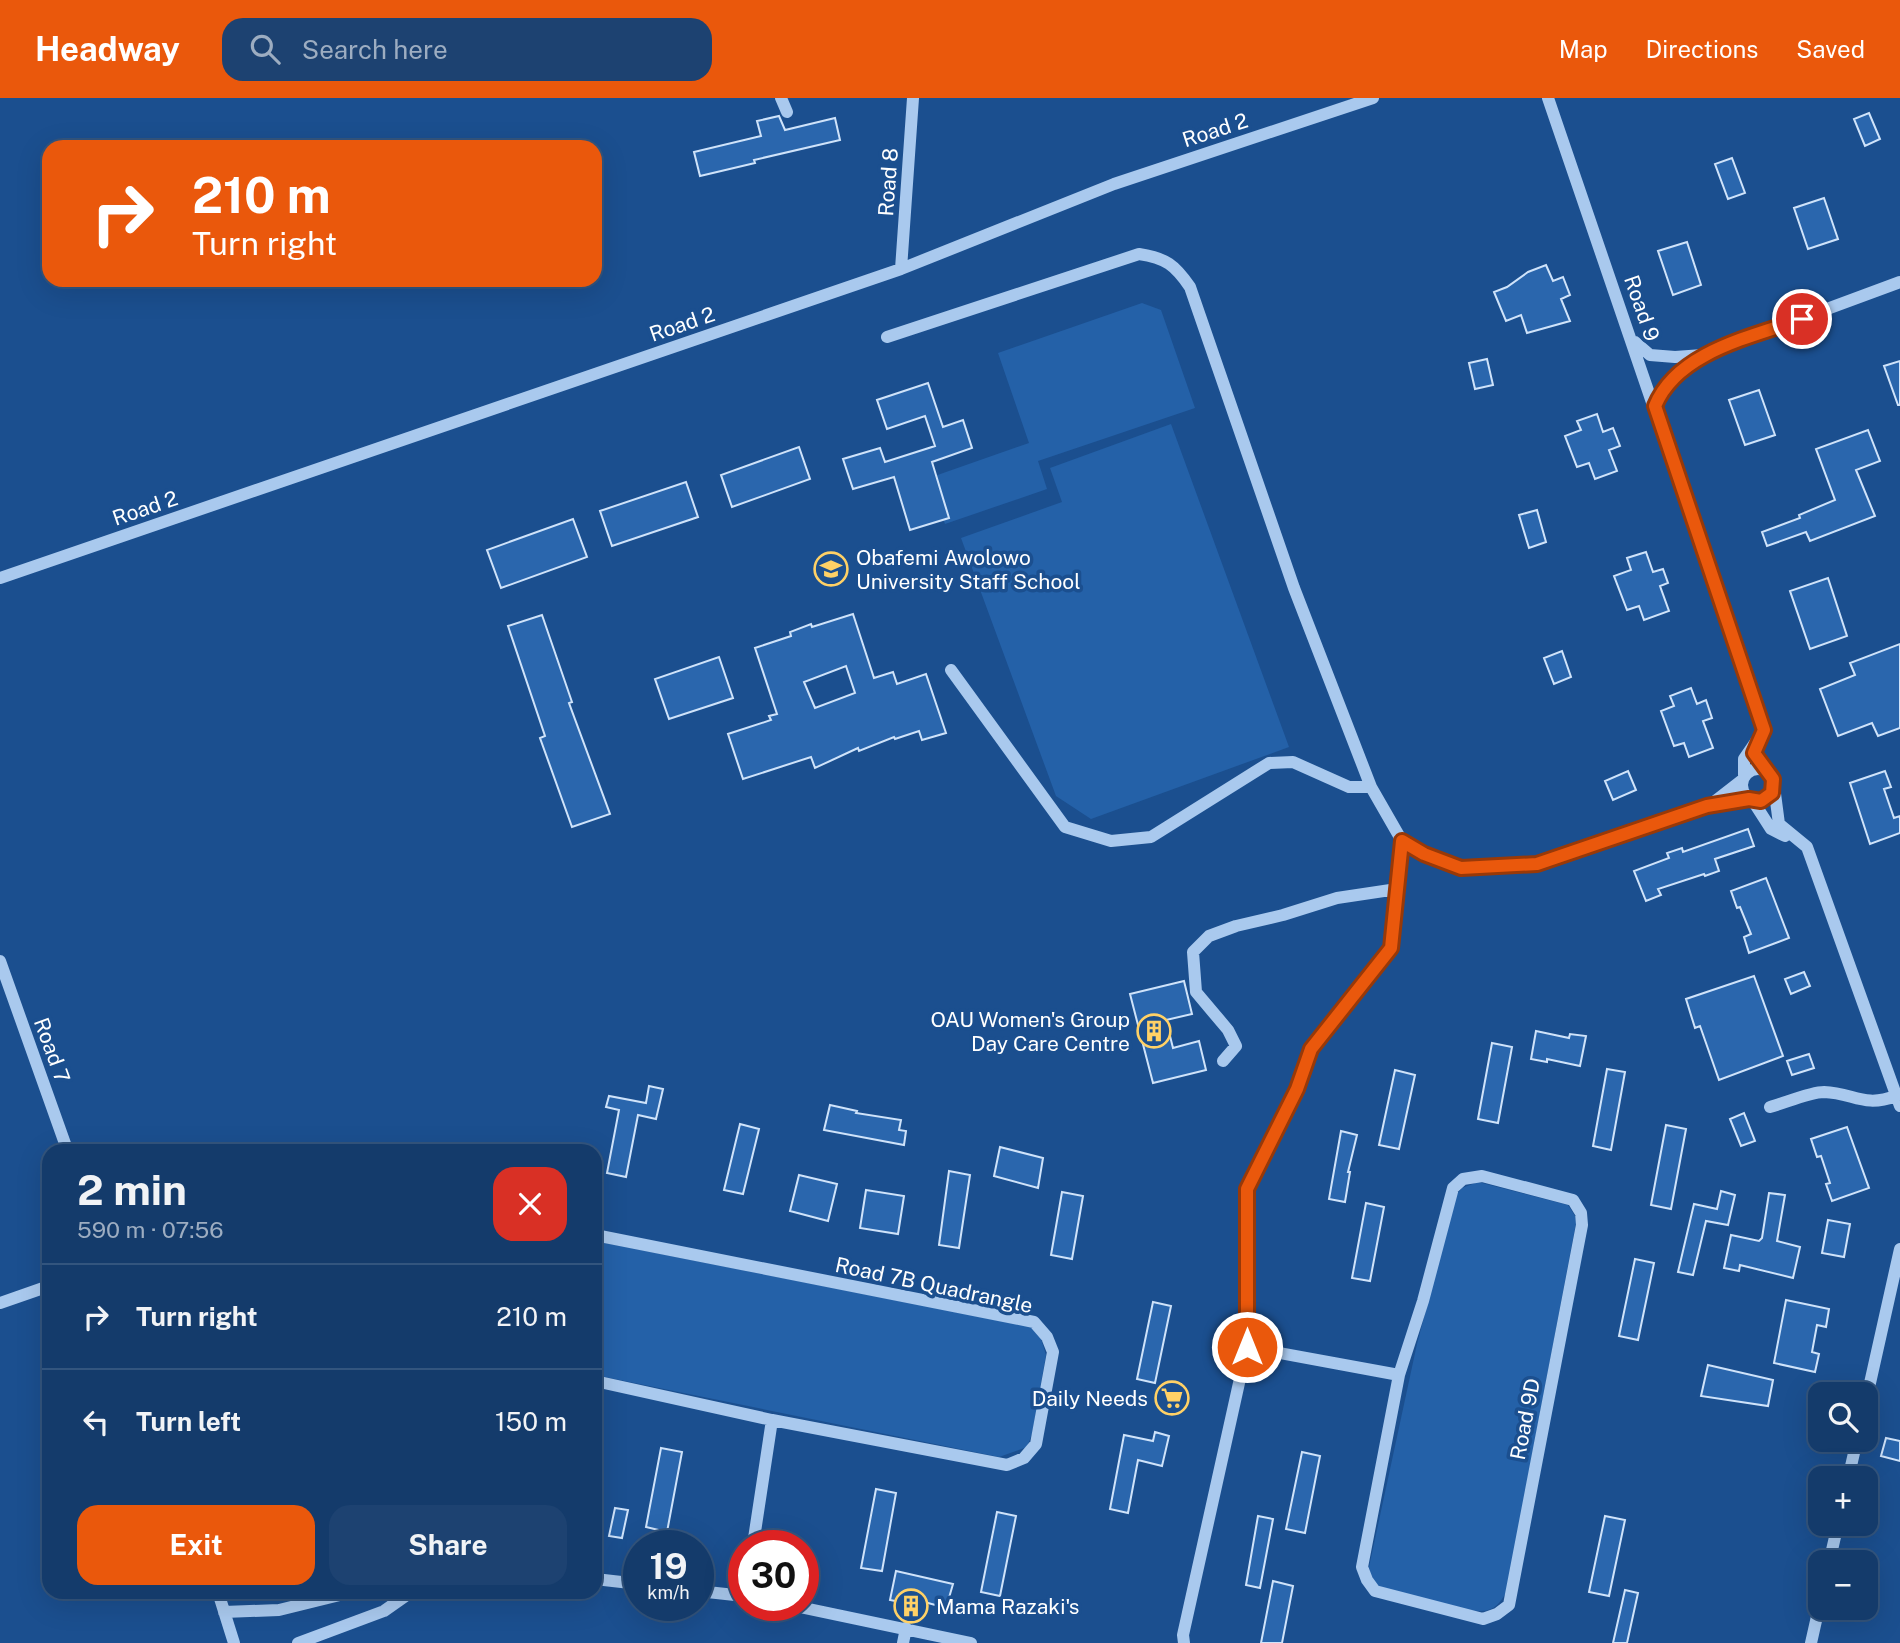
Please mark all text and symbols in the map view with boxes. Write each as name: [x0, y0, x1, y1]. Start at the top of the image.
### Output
search box: [222, 18, 712, 81]
text: Headway: [35, 30, 180, 68]
icon: search: [246, 30, 284, 68]
text: Search here: [302, 34, 448, 65]
text: Map: [1559, 35, 1608, 63]
text: Directions: [1646, 35, 1758, 63]
text: Saved: [1796, 35, 1865, 63]
street label: Road 2: [1179, 108, 1251, 152]
street label: Road 8: [873, 147, 903, 217]
text: 210 m: [192, 166, 331, 224]
icon: right: [77, 168, 168, 259]
text: Turn right: [192, 225, 337, 262]
street label: Road 9: [1619, 272, 1665, 344]
pin: [1772, 289, 1832, 349]
icon: arrive: [1783, 300, 1821, 338]
street label: Road 2: [646, 301, 718, 347]
street label: Road 2: [109, 485, 181, 531]
place label: Obafemi Awolowo University Staff School: [856, 545, 1081, 594]
school or university icon: Obafemi Awolowo University Staff School: [812, 550, 850, 588]
place label: OAU Women's Group Day Care Centre: [930, 1007, 1130, 1056]
building icon: OAU Women's Group Day Care Centre: [1135, 1012, 1173, 1050]
street label: Road 7: [29, 1014, 75, 1086]
text: 2 min: [77, 1165, 187, 1214]
button: close: [493, 1167, 567, 1241]
text: 590 m · 07:56: [77, 1216, 224, 1243]
street label: Road 7B Quadrangle: [833, 1252, 1035, 1318]
icon: right: [77, 1298, 115, 1336]
text: Turn right: [136, 1301, 258, 1332]
text: 210 m: [496, 1301, 567, 1332]
position arrow: [1210, 1310, 1284, 1384]
street label: Road 9D: [1505, 1376, 1545, 1462]
supermarket icon: Daily Needs: [1153, 1379, 1191, 1417]
map controls: [1808, 1382, 1878, 1620]
button: search: [1808, 1382, 1878, 1452]
place label: Daily Needs: [1032, 1386, 1148, 1411]
icon: left: [77, 1403, 115, 1441]
text: Turn left: [136, 1406, 241, 1437]
text: 150 m: [495, 1406, 567, 1437]
button: +: [1808, 1466, 1878, 1536]
button: Exit: [77, 1505, 315, 1585]
button: Share: [329, 1505, 567, 1585]
speed limit sign: 30: [728, 1530, 819, 1621]
text: 19: [649, 1546, 688, 1587]
button: −: [1808, 1550, 1878, 1620]
text: km/h: [647, 1582, 690, 1603]
building icon: Mama Razaki's: [892, 1587, 930, 1625]
place label: Mama Razaki's: [936, 1594, 1079, 1619]

